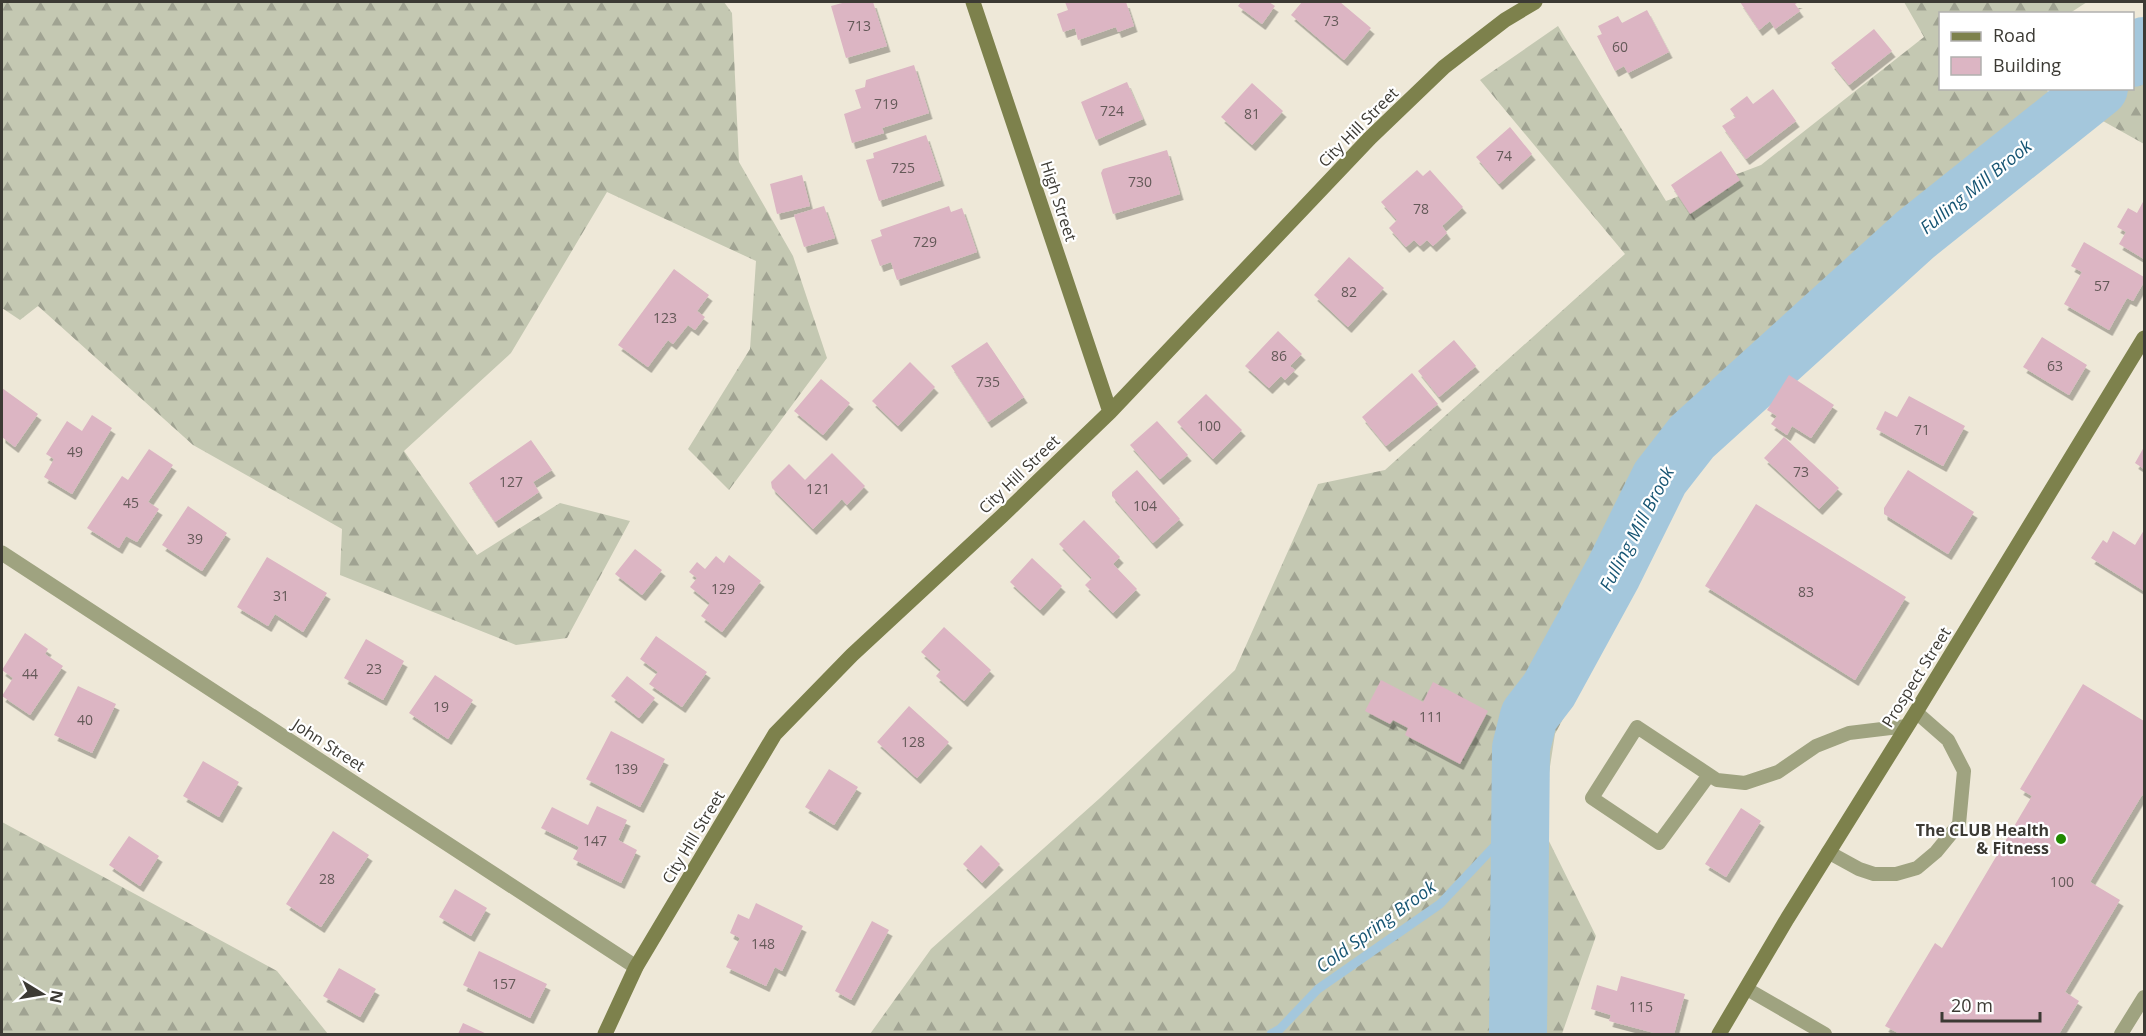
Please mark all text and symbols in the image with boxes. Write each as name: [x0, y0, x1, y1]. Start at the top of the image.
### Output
house number: 73: [1323, 11, 1339, 30]
legend: [1939, 12, 2134, 90]
house number: 713: [847, 16, 871, 35]
text: Road: [1993, 23, 2036, 47]
house number: 60: [1612, 37, 1628, 56]
text: Building: [1993, 53, 2061, 77]
street label: City Hill Street: [1313, 82, 1403, 172]
house number: 719: [874, 94, 898, 113]
house number: 724: [1100, 101, 1124, 120]
house number: 81: [1244, 104, 1260, 123]
water label: Fulling Mill Brook: [1914, 133, 2037, 239]
house number: 74: [1496, 146, 1512, 165]
house number: 725: [891, 158, 915, 177]
street label: High Street: [1036, 158, 1082, 244]
house number: 730: [1128, 172, 1152, 191]
house number: 78: [1413, 199, 1429, 218]
house number: 729: [913, 232, 937, 251]
house number: 57: [2094, 276, 2110, 295]
house number: 82: [1341, 282, 1357, 301]
house number: 123: [653, 308, 677, 327]
house number: 86: [1271, 346, 1287, 365]
house number: 63: [2047, 356, 2063, 375]
house number: 735: [976, 372, 1000, 391]
house number: 100: [1197, 416, 1221, 435]
house number: 71: [1914, 420, 1930, 439]
street label: City Hill Street: [974, 429, 1065, 518]
house number: 49: [67, 442, 83, 461]
water label: Fulling Mill Brook: [1593, 461, 1680, 595]
house number: 73: [1793, 462, 1809, 481]
house number: 127: [499, 472, 523, 491]
house number: 121: [806, 479, 830, 498]
house number: 45: [123, 493, 139, 512]
house number: 104: [1133, 496, 1157, 515]
house number: 39: [187, 529, 203, 548]
house number: 129: [711, 579, 735, 598]
house number: 83: [1798, 582, 1814, 601]
house number: 31: [273, 586, 289, 605]
street label: Prospect Street: [1876, 622, 1956, 731]
house number: 23: [366, 659, 382, 678]
house number: 44: [22, 664, 38, 683]
house number: 19: [433, 697, 449, 716]
house number: 111: [1419, 707, 1443, 726]
house number: 40: [77, 710, 93, 729]
street label: John Street: [287, 712, 370, 777]
house number: 128: [901, 732, 925, 751]
house number: 139: [614, 759, 638, 778]
street label: City Hill Street: [657, 786, 730, 888]
place label: The CLUB Health & Fitness: [1916, 819, 2049, 859]
house number: 147: [583, 831, 607, 850]
marker: The CLUB Health & Fitness: [2054, 832, 2068, 846]
house number: 28: [319, 869, 335, 888]
house number: 100: [2050, 872, 2074, 891]
water label: Cold Spring Brook: [1311, 874, 1441, 978]
house number: 148: [751, 934, 775, 953]
north arrow: [12, 964, 72, 1024]
house number: 157: [492, 974, 516, 993]
scale bar: [1942, 985, 2040, 1023]
text: N: [45, 988, 69, 1005]
text: 20 m: [1951, 993, 1993, 1017]
house number: 115: [1629, 997, 1653, 1016]

